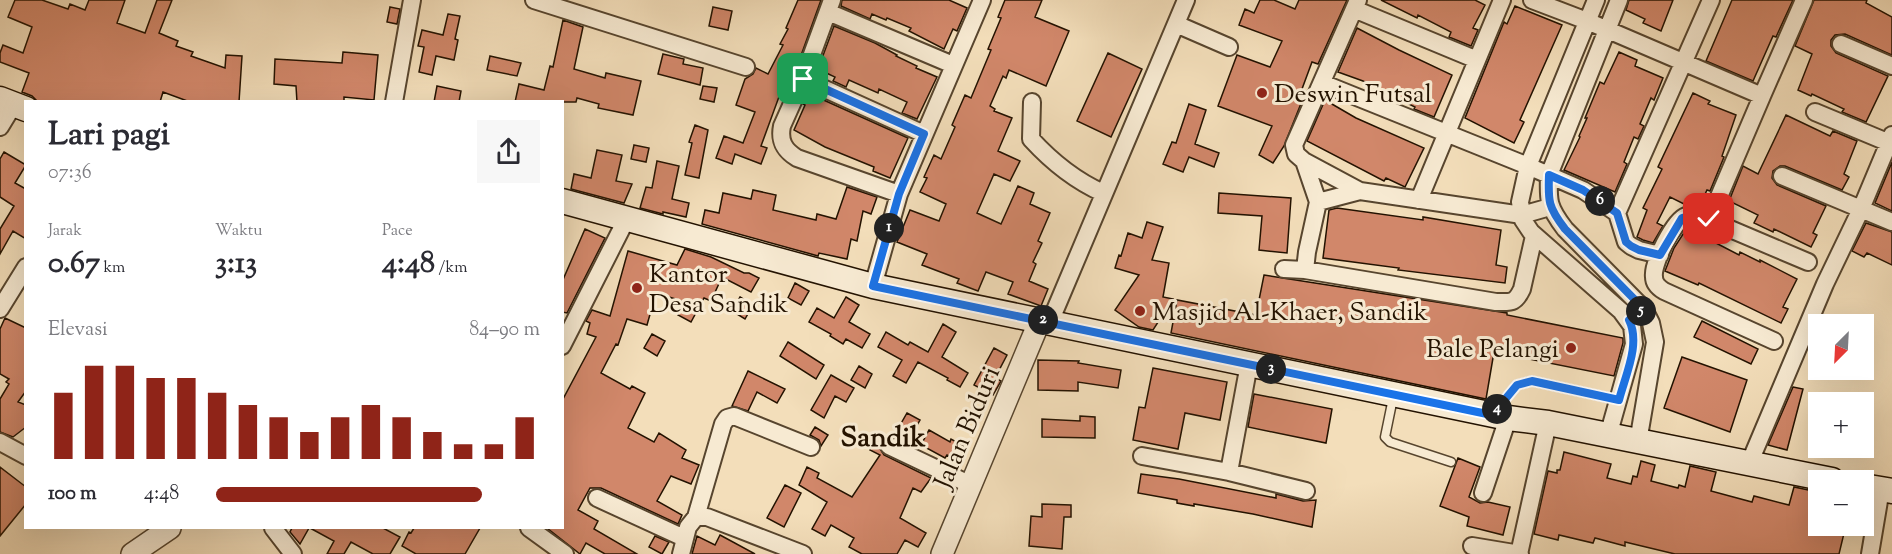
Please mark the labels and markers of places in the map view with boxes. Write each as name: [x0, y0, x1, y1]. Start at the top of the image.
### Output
pin: [777, 53, 828, 104]
place label: Deswin Futsal: [1274, 77, 1432, 114]
marker: Deswin Futsal: [1255, 86, 1269, 100]
pin: 6: [1585, 186, 1615, 216]
pin: [1683, 193, 1734, 244]
pin: 1: [874, 213, 904, 243]
place label: Kantor Desa Sandik: [649, 257, 788, 324]
marker: Kantor Desa Sandik: [630, 281, 644, 295]
place label: Masjid Al-Khaer, Sandik: [1152, 295, 1428, 332]
pin: 5: [1626, 296, 1656, 326]
marker: Masjid Al-Khaer, Sandik: [1133, 304, 1147, 318]
pin: 2: [1028, 305, 1058, 335]
place label: Bale Pelangi: [1426, 332, 1559, 369]
marker: Bale Pelangi: [1564, 341, 1578, 355]
pin: 3: [1256, 354, 1286, 384]
pin: 4: [1482, 394, 1512, 424]

